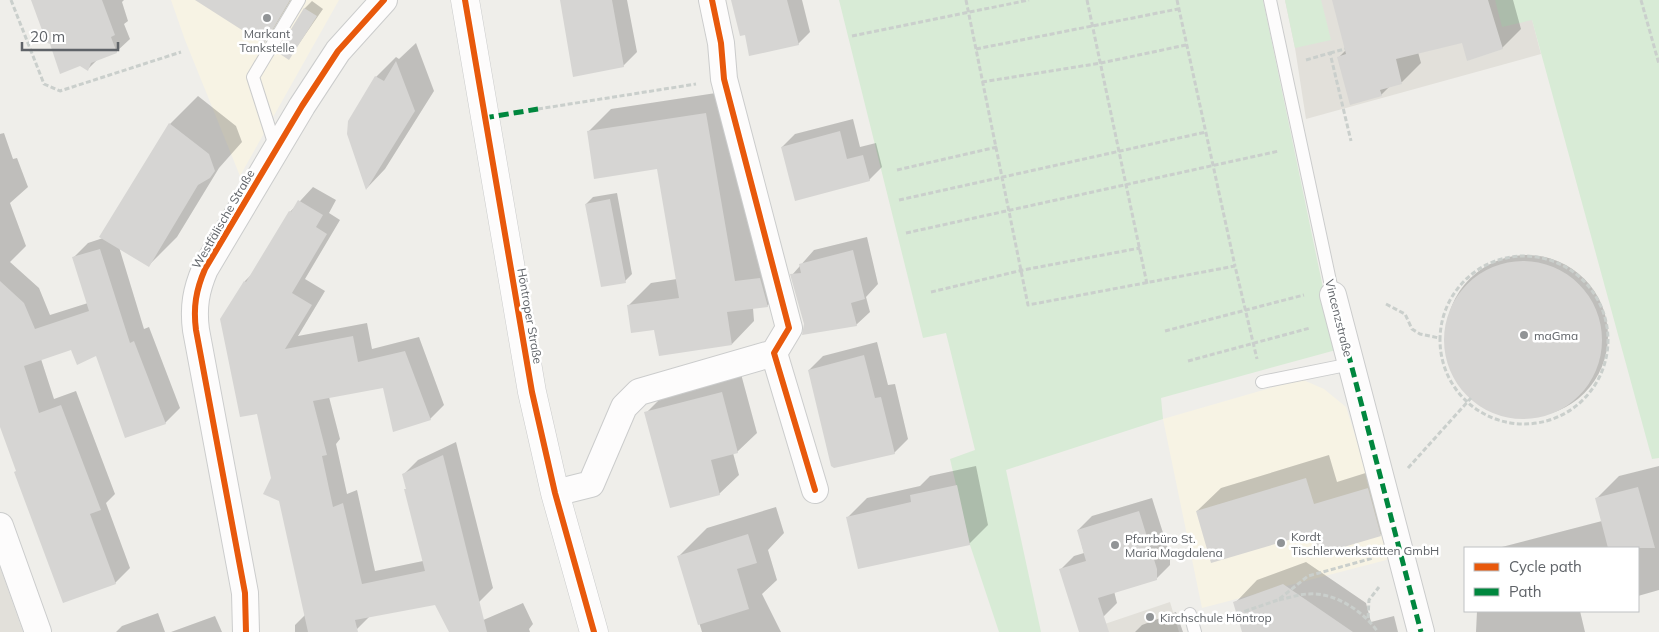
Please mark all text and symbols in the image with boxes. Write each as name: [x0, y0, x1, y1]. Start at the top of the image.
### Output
marker: Markant Tankstelle: [261, 12, 273, 24]
scale bar: [22, 20, 119, 52]
place label: Markant Tankstelle: [239, 26, 295, 55]
text: 20 m: [30, 27, 65, 46]
street label: Westfälische Straße: [188, 167, 258, 271]
street label: Höntroper Straße: [514, 267, 546, 365]
street label: Vincenzstraße: [1322, 278, 1356, 358]
place label: maGma: [1534, 328, 1578, 343]
marker: maGma: [1518, 329, 1530, 341]
place label: Kordt Tischlerwerkstätten GmbH: [1291, 529, 1439, 558]
place label: Pfarrbüro St. Maria Magdalena: [1125, 531, 1223, 560]
marker: Kordt Tischlerwerkstätten GmbH: [1275, 537, 1287, 549]
marker: Pfarrbüro St. Maria Magdalena: [1109, 539, 1121, 551]
legend: [1464, 547, 1639, 612]
text: Cycle path: [1509, 557, 1582, 576]
text: Path: [1509, 582, 1541, 601]
place label: Kirchschule Höntrop: [1160, 610, 1272, 625]
marker: Kirchschule Höntrop: [1144, 611, 1156, 623]

